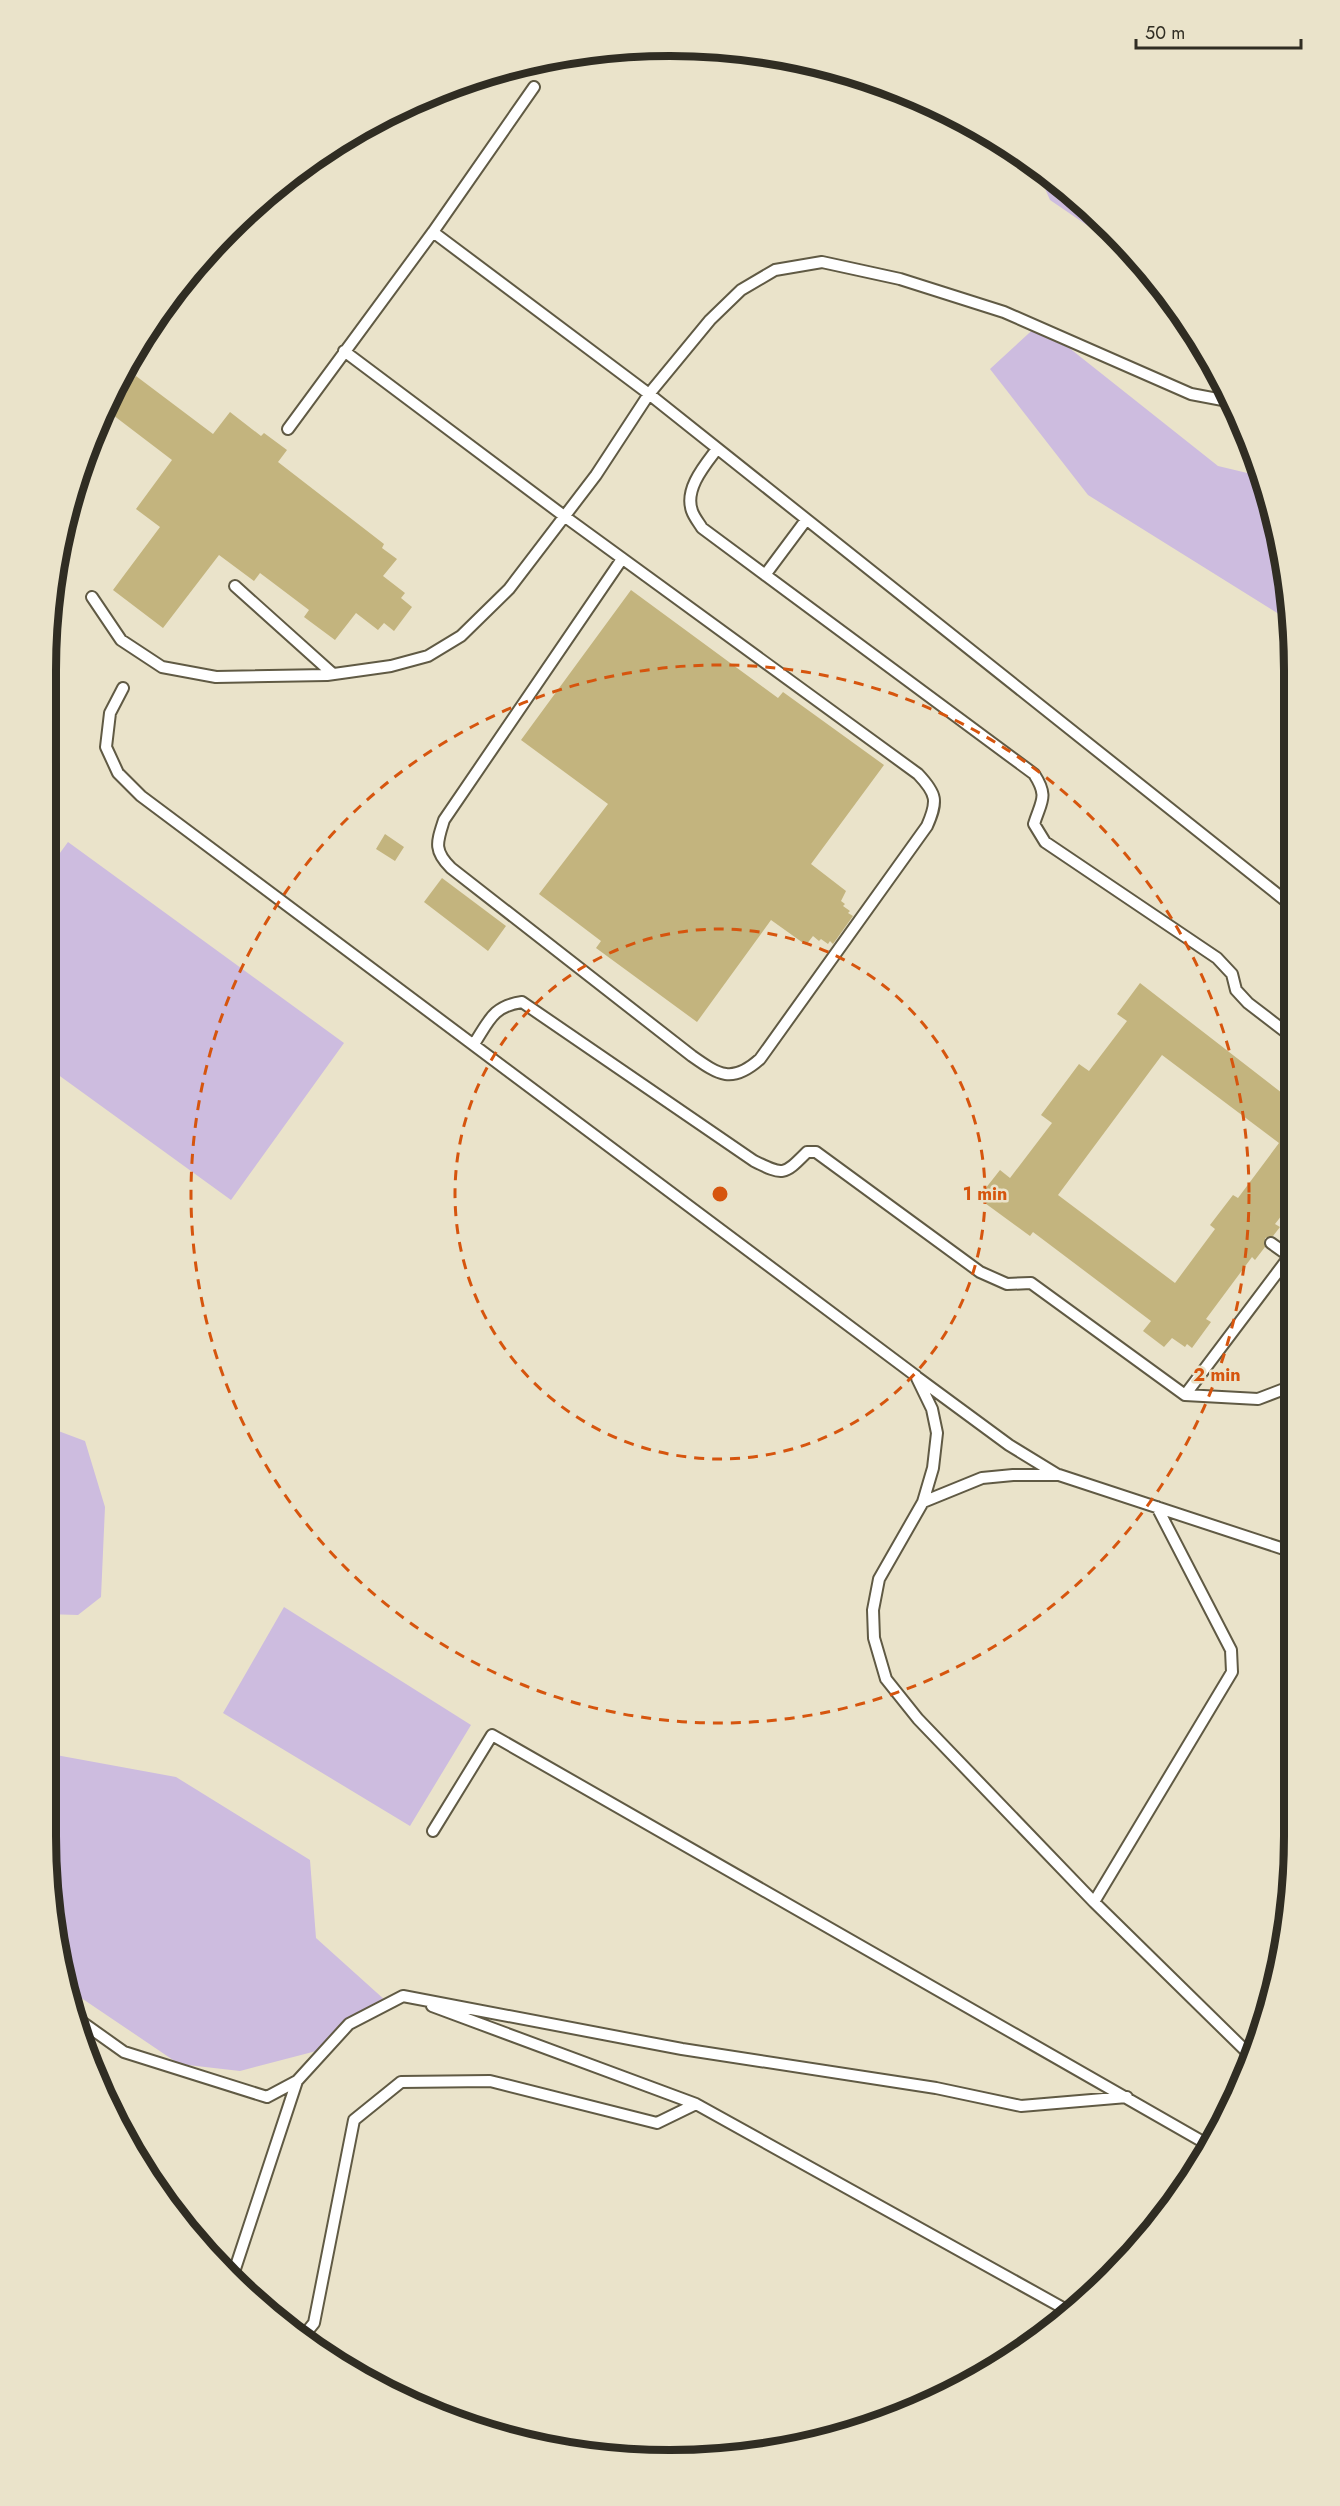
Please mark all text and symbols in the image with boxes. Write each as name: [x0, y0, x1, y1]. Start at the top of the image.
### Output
scale bar: [1136, 12, 1301, 50]
text: 50 m: [1145, 20, 1185, 46]
text: 1 min: [963, 1181, 1007, 1207]
centre of rings: [710, 1184, 730, 1204]
text: 2 min: [1193, 1362, 1241, 1388]

